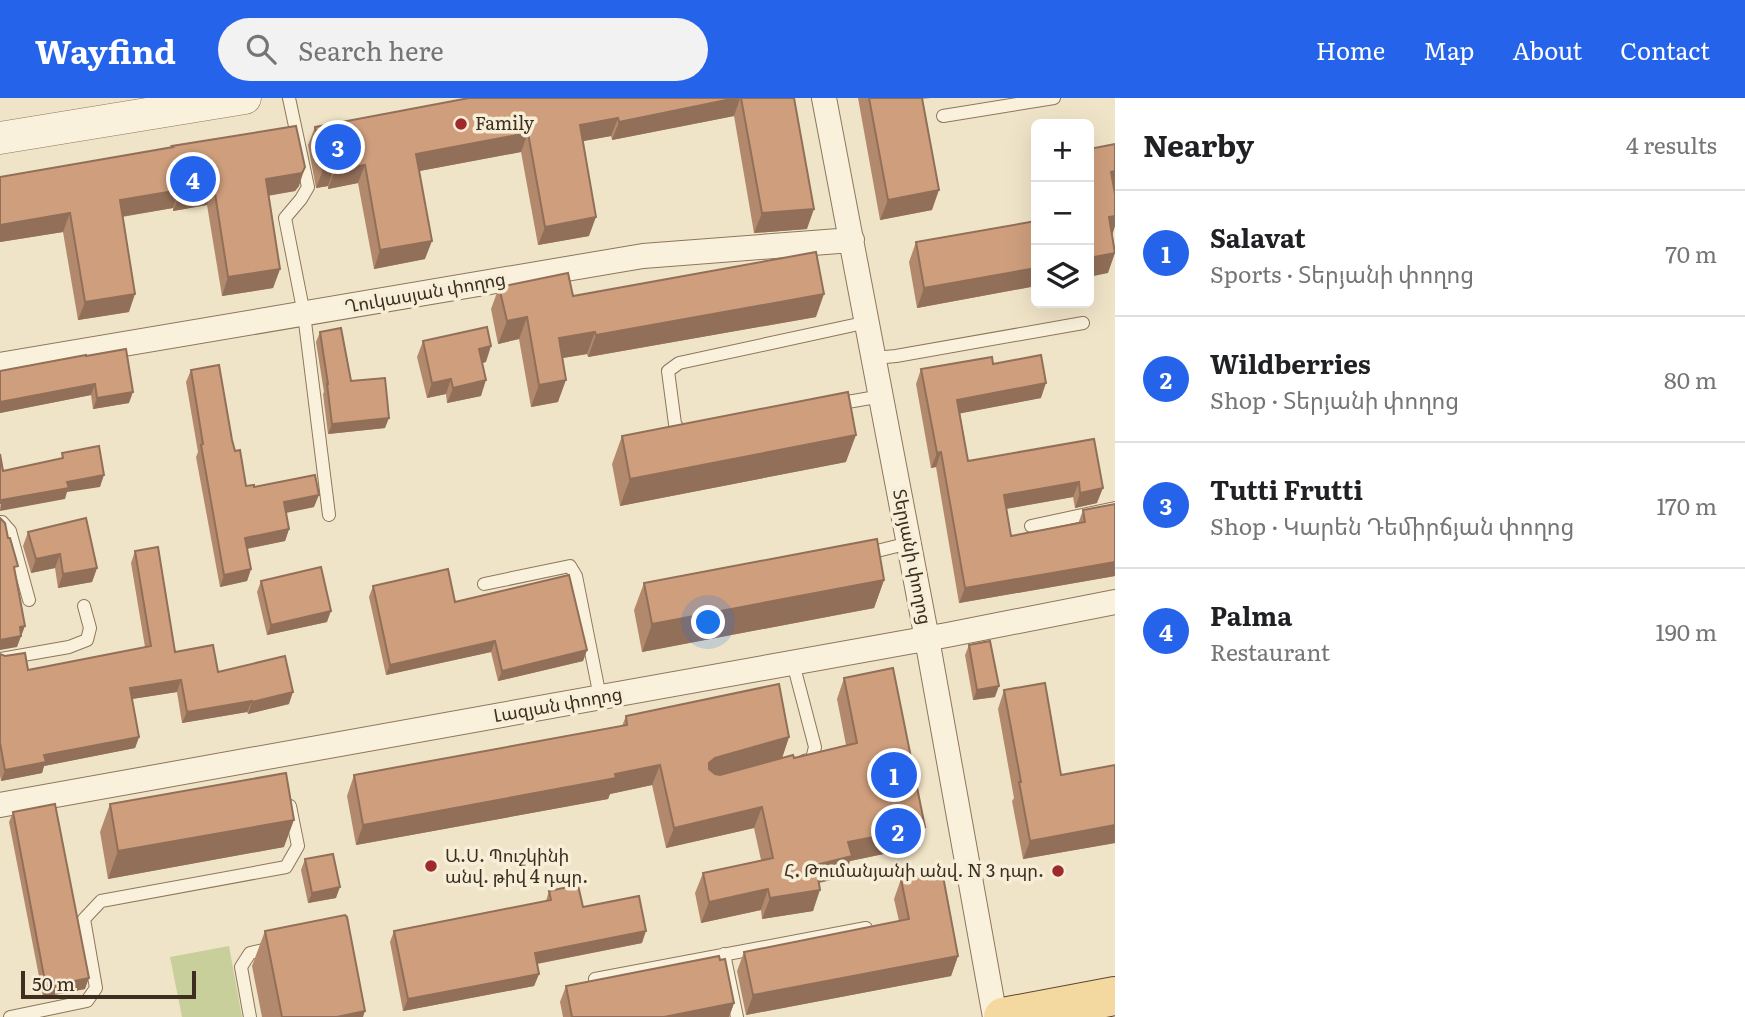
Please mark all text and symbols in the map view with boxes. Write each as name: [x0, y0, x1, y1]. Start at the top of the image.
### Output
search box: [218, 18, 708, 81]
text: Wayfind: [35, 25, 176, 74]
icon: search: [242, 30, 280, 68]
text: Search here: [298, 30, 444, 69]
text: Home: [1316, 32, 1385, 67]
text: Map: [1423, 32, 1474, 67]
text: About: [1512, 32, 1582, 67]
text: Contact: [1620, 32, 1710, 67]
place label: Family: [475, 109, 535, 136]
marker: Family: [453, 116, 469, 132]
map controls: [1031, 119, 1094, 308]
button: +: [1031, 119, 1094, 182]
pin: 3: [315, 121, 361, 173]
text: Nearby: [1143, 122, 1254, 166]
text: 4 results: [1626, 127, 1717, 161]
pin: 4: [170, 153, 216, 205]
button: −: [1031, 182, 1094, 245]
text: Salavat: [1210, 217, 1306, 256]
text: 1: [1161, 236, 1171, 270]
text: 70 m: [1665, 236, 1717, 270]
button: layers: [1031, 245, 1094, 308]
text: Sports · Տերյանի փողոց: [1210, 256, 1474, 290]
street label: Ղուկասյան փողոց: [342, 264, 507, 319]
text: Wildberries: [1210, 343, 1371, 382]
text: 2: [1160, 362, 1172, 396]
text: 80 m: [1664, 362, 1717, 396]
text: Shop · Տերյանի փողոց: [1210, 382, 1459, 416]
text: Tutti Frutti: [1210, 469, 1363, 508]
street label: Տերյանի փողոց: [887, 487, 940, 627]
text: 3: [1160, 488, 1172, 522]
text: 170 m: [1656, 488, 1717, 522]
text: Shop · Կարեն Դեմիրճյան փողոց: [1210, 508, 1574, 542]
text: Palma: [1210, 595, 1292, 634]
your location: [691, 605, 725, 639]
text: 4: [1159, 614, 1173, 648]
text: 190 m: [1655, 614, 1717, 648]
text: Restaurant: [1210, 634, 1330, 668]
street label: Լազյան փողոց: [491, 679, 624, 728]
pin: 1: [871, 749, 917, 801]
pin: 2: [875, 805, 921, 857]
place label: Ա.Ս. Պուշկինի անվ. թիվ 4 դպր.: [445, 841, 588, 889]
place label: Հ. Թումանյանի անվ. N 3 դպր.: [784, 856, 1044, 883]
marker: Ա.Ս. Պուշկինի անվ. թիվ 4 դպր.: [423, 858, 439, 874]
marker: Հ. Թումանյանի անվ. N 3 դպր.: [1050, 863, 1066, 879]
scale bar: [21, 968, 196, 1000]
text: 50 m: [32, 969, 75, 997]

